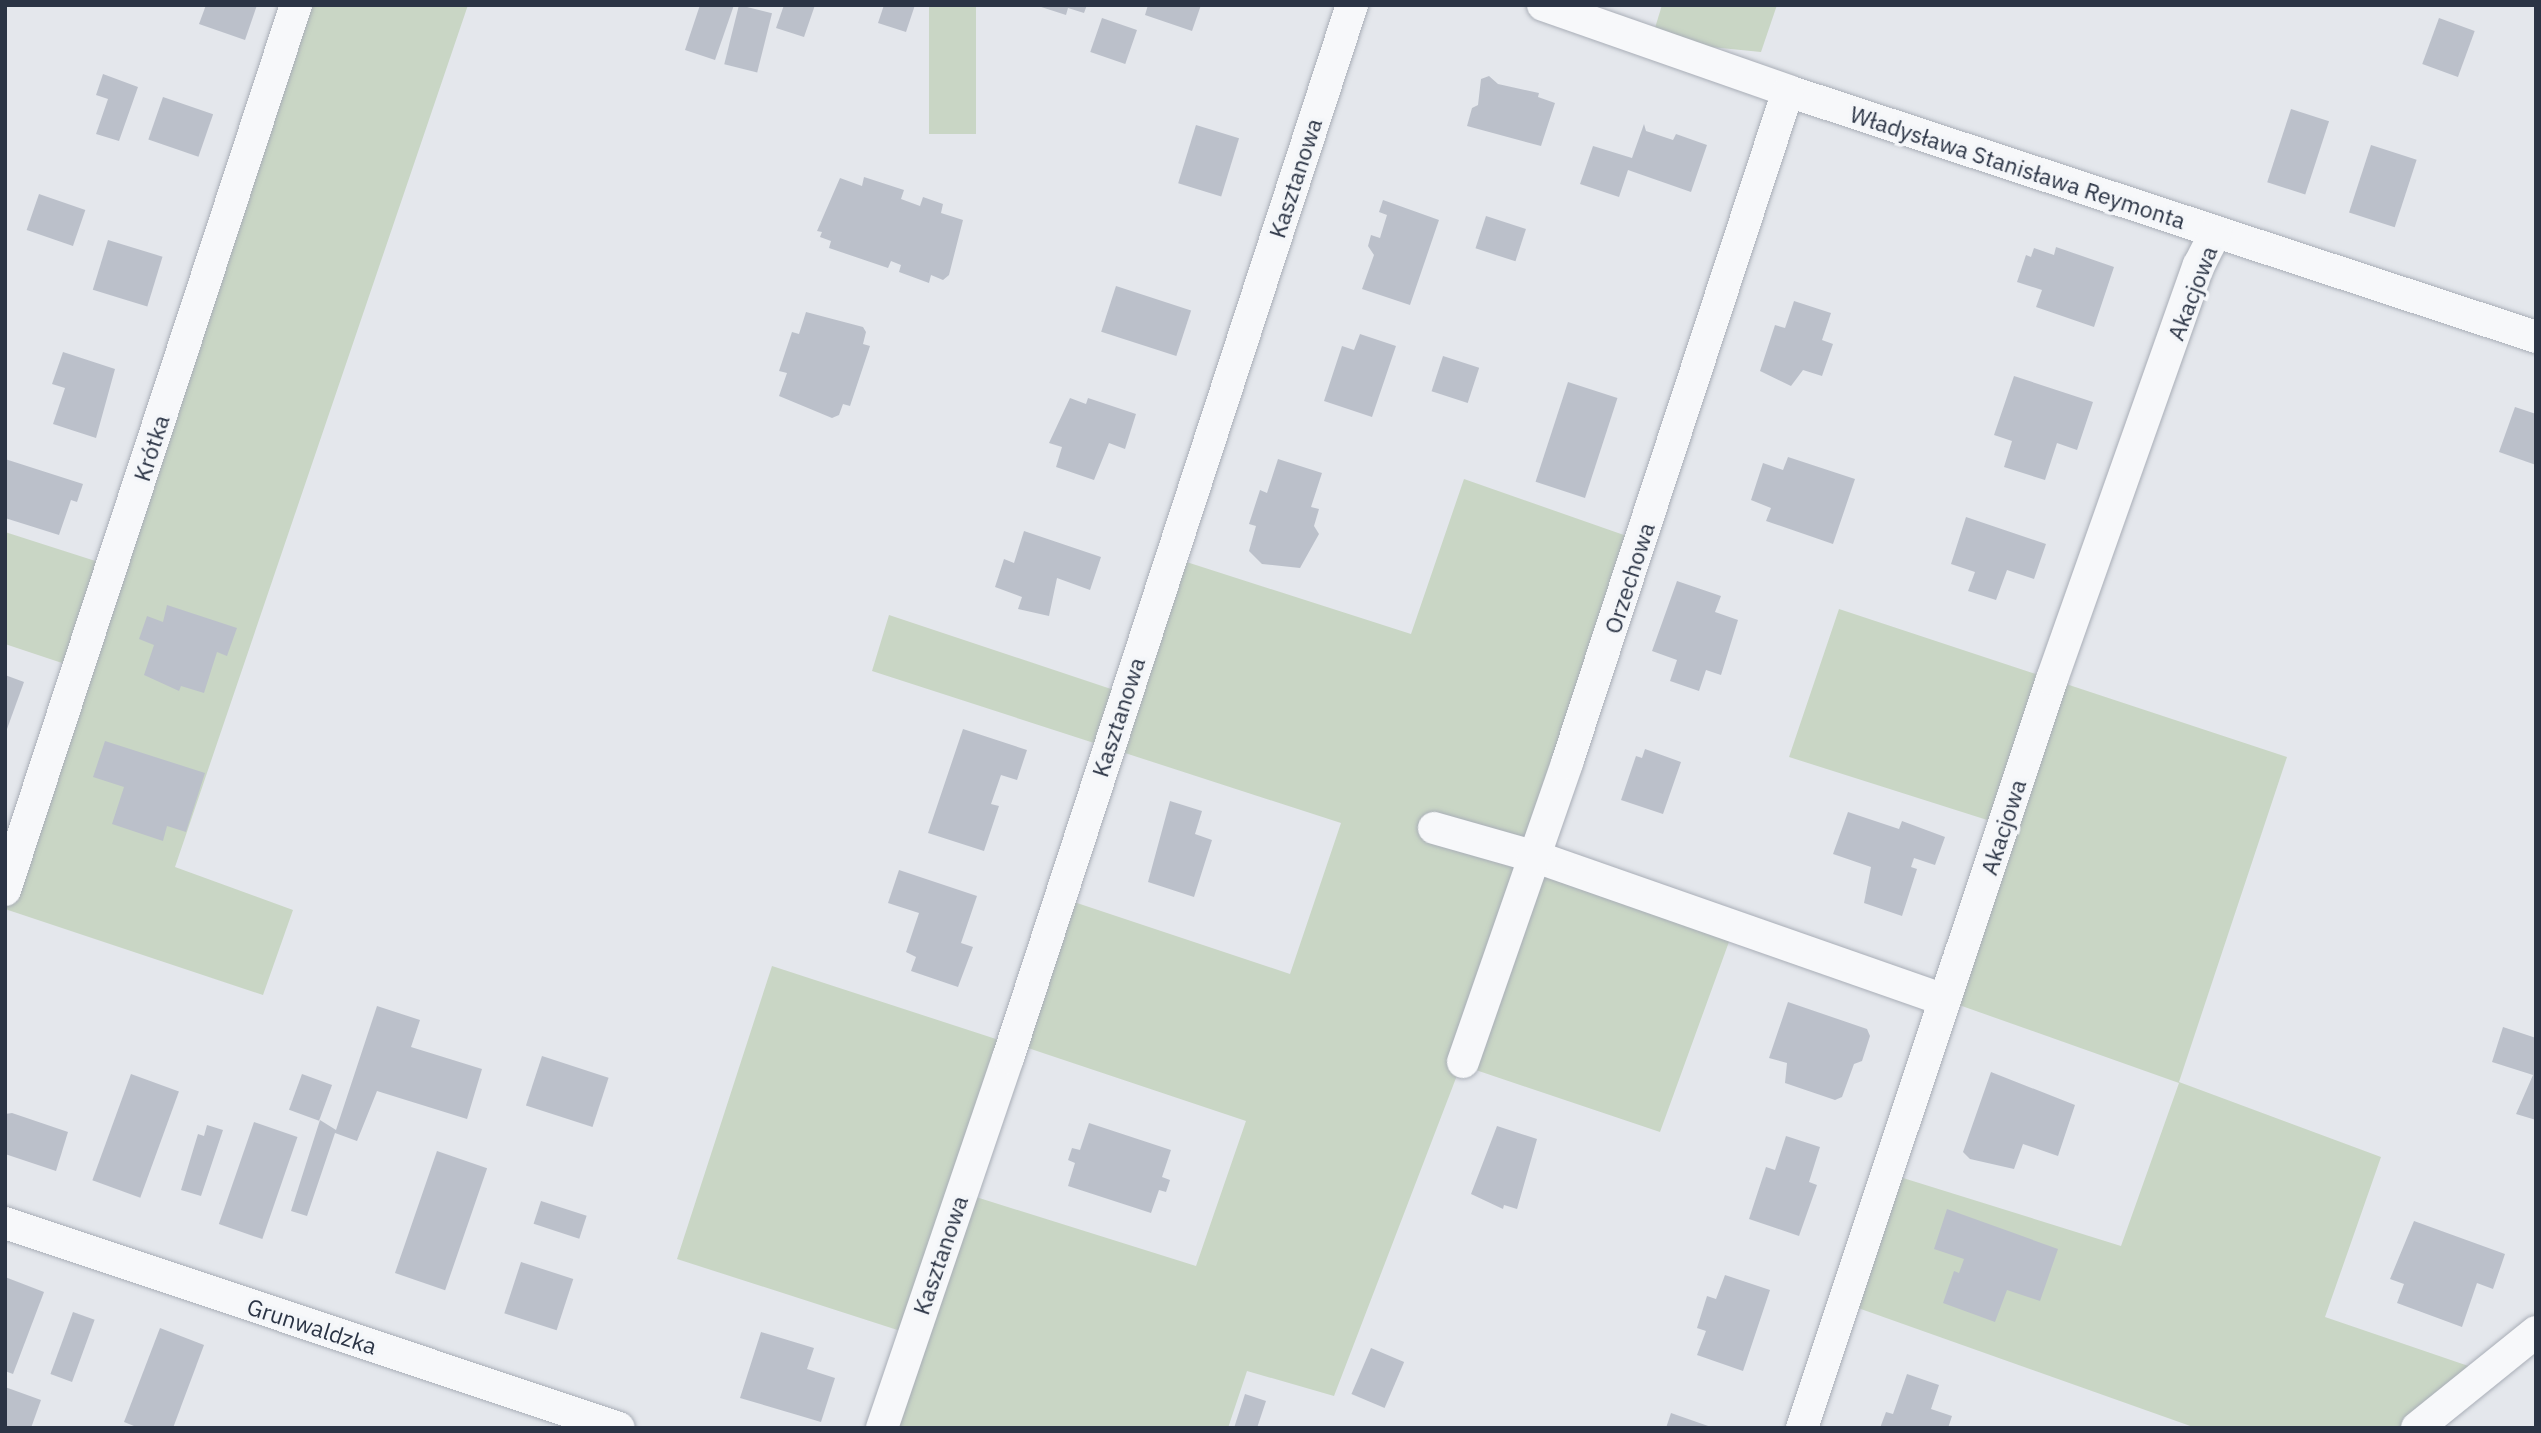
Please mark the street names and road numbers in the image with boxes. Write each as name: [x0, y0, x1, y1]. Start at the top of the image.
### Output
street label: Władysława Stanisława Reymonta: [1847, 100, 2189, 234]
street label: Kasztanowa: [1263, 115, 1327, 241]
street label: Akacjowa: [2161, 242, 2223, 344]
street label: Krótka: [127, 411, 175, 485]
street label: Orzechowa: [1598, 519, 1660, 637]
street label: Kasztanowa: [1086, 654, 1150, 780]
street label: Akacjowa: [1975, 776, 2031, 878]
street label: Kasztanowa: [907, 1192, 973, 1318]
street label: Grunwaldzka: [244, 1292, 380, 1360]

